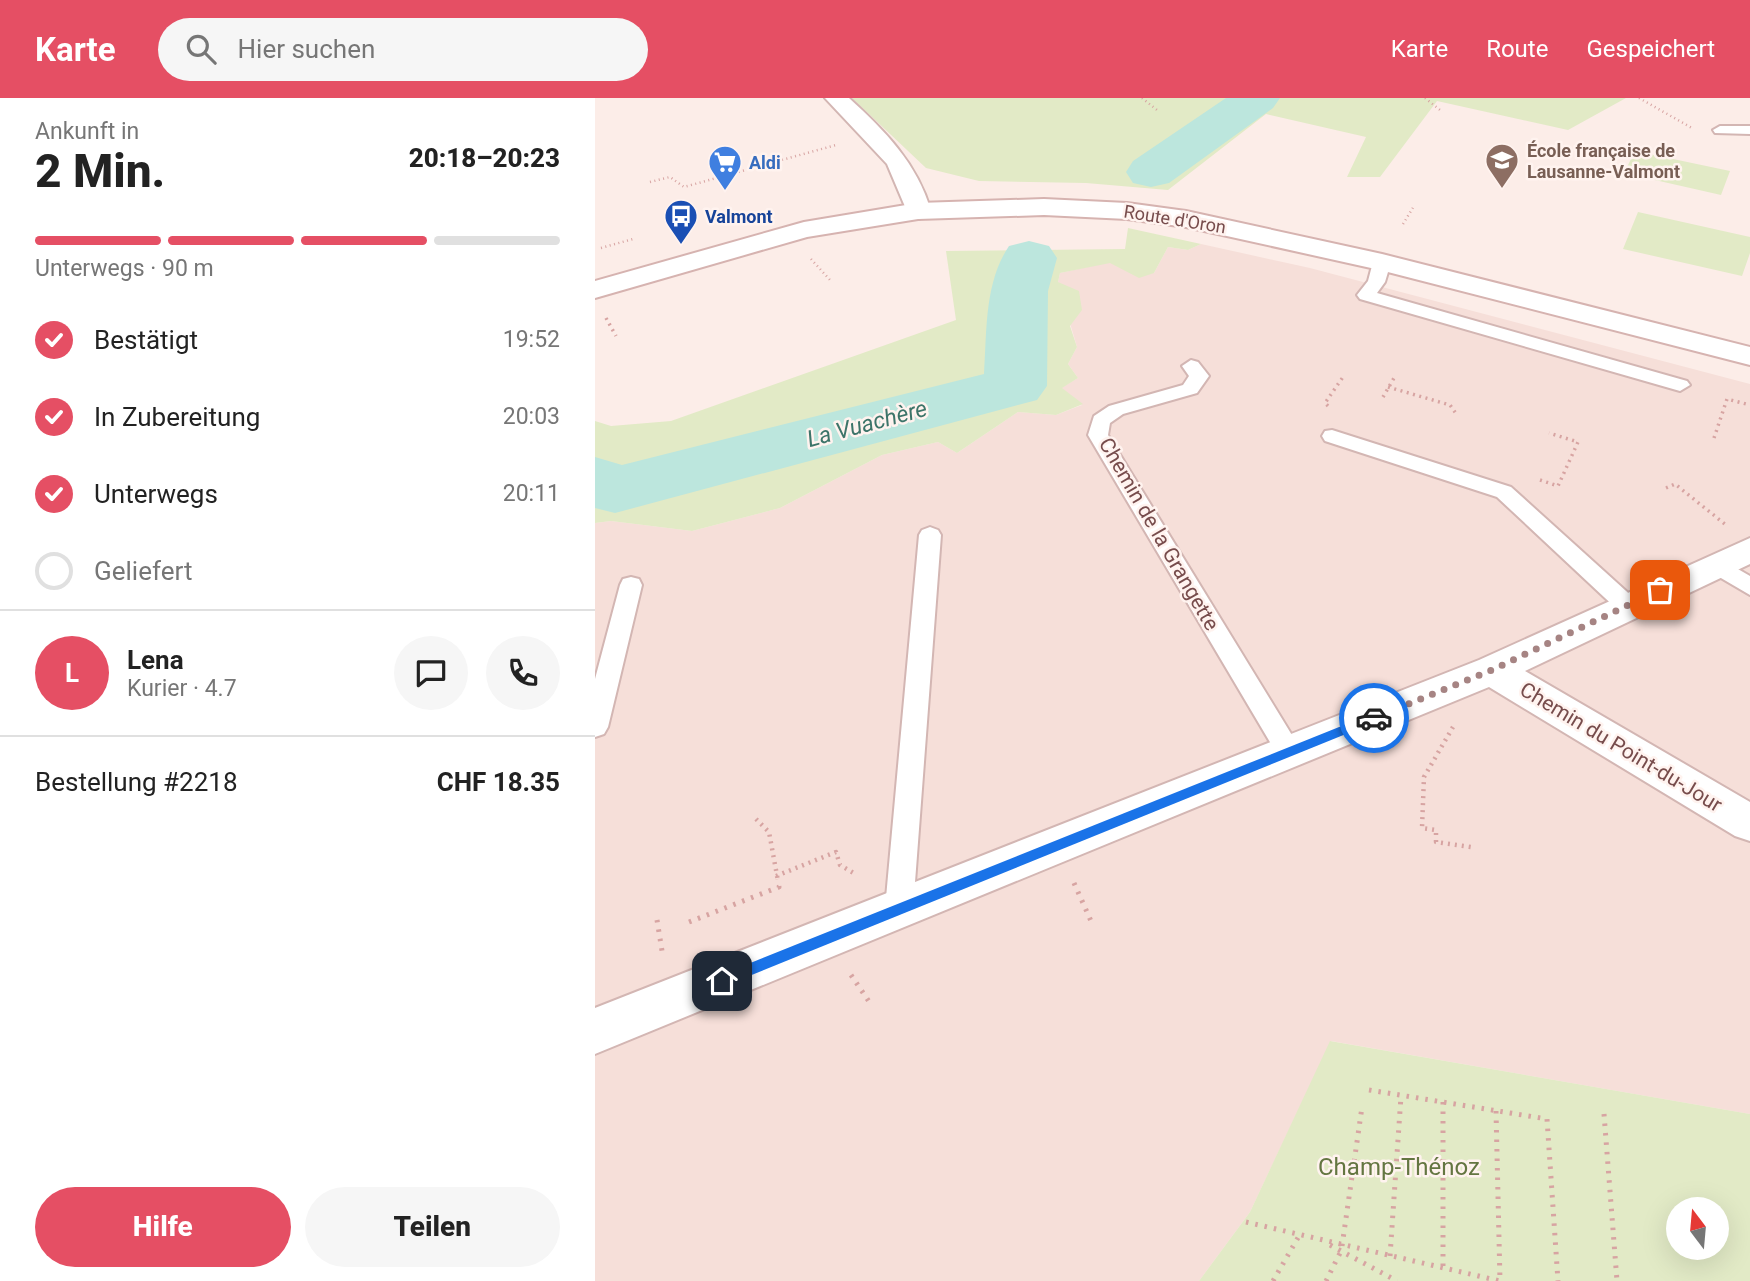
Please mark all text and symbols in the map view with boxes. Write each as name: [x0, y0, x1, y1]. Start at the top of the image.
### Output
search box: [158, 18, 648, 81]
text: Karte: [35, 30, 116, 69]
icon: search: [182, 30, 220, 68]
text: Hier suchen: [238, 34, 375, 64]
text: Karte: [1391, 35, 1448, 63]
text: Route: [1486, 35, 1548, 63]
text: Gespeichert: [1586, 35, 1715, 63]
text: Ankunft in: [35, 118, 139, 145]
place label: École française de Lausanne-Valmont: [1527, 140, 1680, 182]
school or university icon: École française de Lausanne-Valmont: [1483, 141, 1521, 190]
text: 20:18–20:23: [409, 143, 560, 173]
supermarket icon: Aldi: [706, 143, 744, 192]
text: 2 Min.: [35, 144, 165, 198]
place label: Aldi: [749, 152, 781, 173]
bus stop icon: Valmont: [662, 197, 700, 246]
street label: Route d'Oron: [1122, 201, 1228, 237]
place label: Valmont: [705, 206, 773, 227]
text: Unterwegs · 90 m: [35, 255, 214, 282]
icon: check: [35, 321, 73, 359]
text: Bestätigt: [94, 325, 198, 355]
text: 19:52: [503, 326, 560, 353]
water label: La Vuachère: [804, 395, 930, 453]
icon: check: [35, 398, 73, 436]
text: In Zubereitung: [94, 402, 260, 432]
text: 20:03: [503, 403, 560, 430]
street label: Chemin de la Grangette: [1094, 433, 1224, 635]
icon: check: [35, 475, 73, 513]
text: Unterwegs: [94, 479, 218, 509]
text: 20:11: [503, 480, 560, 507]
text: Geliefert: [94, 556, 192, 586]
pin: [1630, 560, 1690, 620]
icon: bag: [1641, 571, 1679, 609]
button: chat: [394, 636, 468, 710]
button: phone: [486, 636, 560, 710]
text: Lena: [127, 645, 184, 675]
text: L: [65, 658, 79, 688]
text: Kurier · 4.7: [127, 675, 237, 702]
street label: Chemin du Point-du-Jour: [1516, 677, 1726, 817]
courier: [1339, 683, 1409, 753]
icon: car: [1355, 699, 1393, 737]
text: Bestellung #2218: [35, 767, 238, 797]
text: CHF 18.35: [437, 767, 560, 797]
pin: [692, 951, 752, 1011]
icon: home: [703, 962, 741, 1000]
park label: Champ-Thénoz: [1318, 1153, 1480, 1181]
button: Hilfe: [35, 1187, 291, 1267]
button: Teilen: [305, 1187, 560, 1267]
north arrow: [1666, 1197, 1729, 1260]
map controls: [1666, 1197, 1729, 1260]

